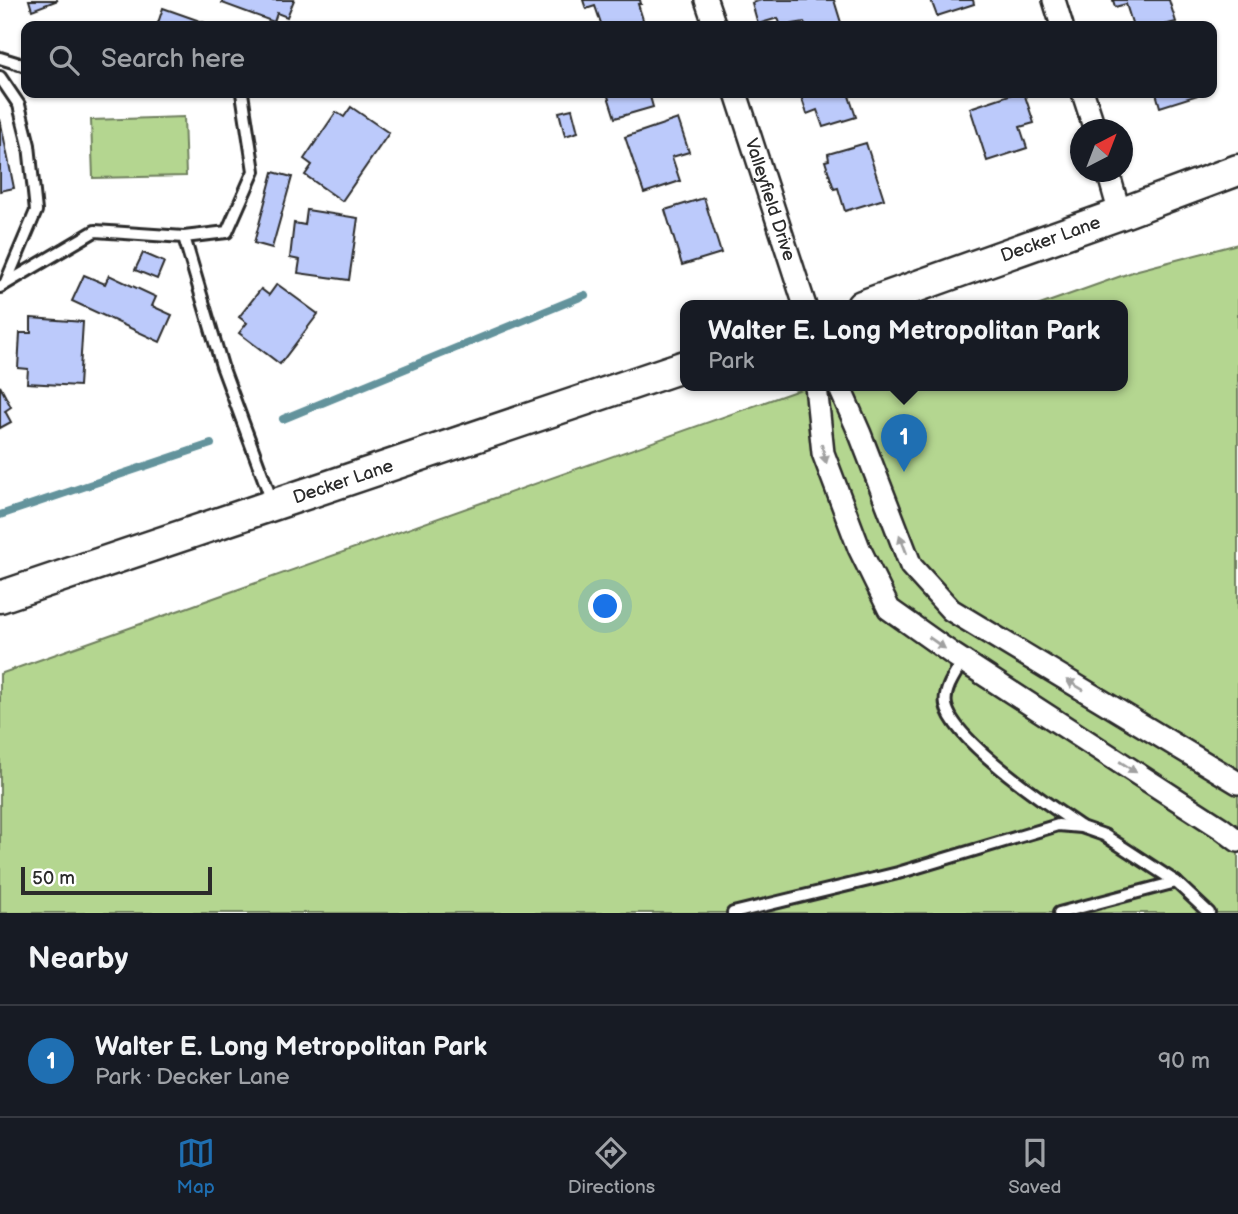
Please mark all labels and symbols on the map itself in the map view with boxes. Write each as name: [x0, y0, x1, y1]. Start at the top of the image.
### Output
north arrow: [1070, 119, 1133, 182]
street label: Valleyfield Drive: [740, 136, 800, 264]
street label: Decker Lane: [998, 212, 1104, 267]
pin: 1: [881, 414, 927, 472]
one-way arrow: [819, 443, 830, 465]
street label: Decker Lane: [290, 455, 396, 508]
one-way arrow: [897, 533, 908, 554]
your location: [588, 589, 622, 623]
one-way arrow: [928, 636, 946, 650]
one-way arrow: [1065, 678, 1084, 691]
one-way arrow: [1118, 761, 1138, 774]
scale bar: [21, 864, 212, 896]

